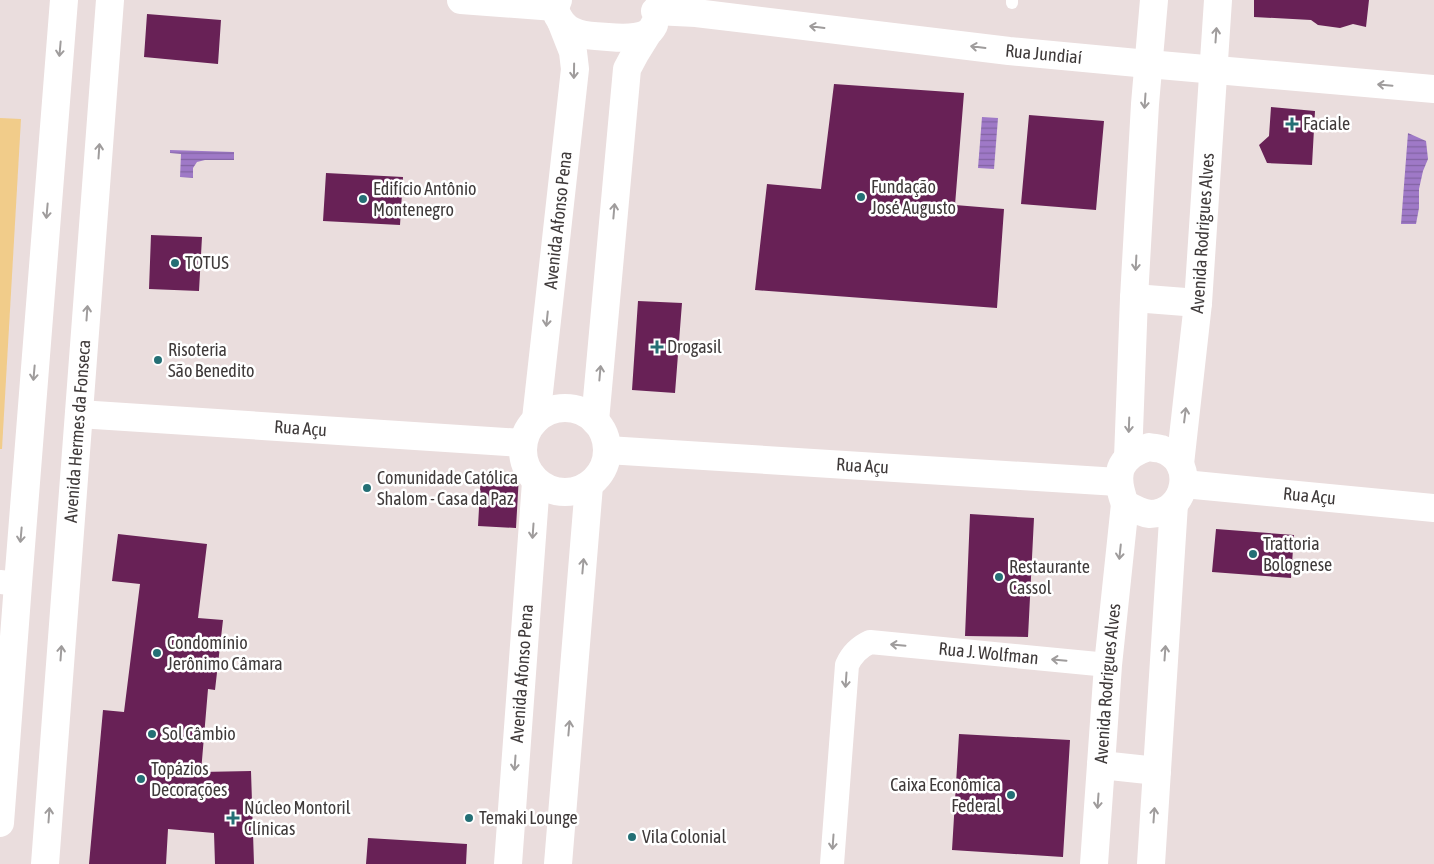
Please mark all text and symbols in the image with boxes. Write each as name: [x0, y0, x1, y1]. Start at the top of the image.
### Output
one-way arrow: [809, 22, 825, 32]
one-way arrow: [1211, 27, 1220, 43]
one-way arrow: [56, 40, 65, 56]
street label: Rua Jundiaí: [1004, 40, 1083, 68]
one-way arrow: [970, 42, 986, 52]
one-way arrow: [569, 62, 578, 78]
one-way arrow: [1378, 80, 1394, 89]
one-way arrow: [1141, 93, 1150, 109]
place label: Faciale: [1303, 113, 1350, 134]
marker: Faciale: [1285, 117, 1299, 131]
one-way arrow: [94, 144, 104, 160]
street label: Avenida Afonso Pena: [540, 150, 576, 290]
street label: Avenida Rodrigues Alves: [1186, 152, 1218, 314]
place label: Fundação José Augusto: [871, 176, 956, 218]
place label: Edifício Antônio Montenegro: [373, 178, 477, 220]
marker: Fundação José Augusto: [855, 191, 867, 203]
marker: Edifício Antônio Montenegro: [357, 193, 369, 205]
one-way arrow: [43, 202, 52, 218]
one-way arrow: [610, 203, 619, 219]
place label: TOTUS: [185, 252, 229, 273]
one-way arrow: [1132, 255, 1141, 271]
marker: TOTUS: [169, 257, 181, 269]
one-way arrow: [82, 306, 92, 322]
one-way arrow: [542, 311, 552, 327]
place label: Drogasil: [667, 336, 722, 357]
street label: Avenida Hermes da Fonseca: [60, 339, 94, 523]
place label: Risoteria São Benedito: [168, 339, 255, 381]
marker: Drogasil: [651, 341, 663, 353]
marker: Risoteria São Benedito: [152, 354, 164, 366]
one-way arrow: [30, 364, 39, 380]
one-way arrow: [595, 365, 604, 381]
one-way arrow: [1180, 407, 1190, 423]
street label: Rua Açu: [274, 416, 328, 440]
one-way arrow: [1124, 417, 1134, 433]
street label: Rua Açu: [836, 453, 890, 478]
place label: Comunidade Católica Shalom - Casa da Paz: [377, 467, 518, 509]
marker: Comunidade Católica Shalom - Casa da Paz: [361, 482, 373, 494]
street label: Rua Açu: [1282, 483, 1337, 509]
one-way arrow: [528, 523, 537, 539]
one-way arrow: [17, 526, 26, 542]
place label: Trattoria Bolognese: [1263, 533, 1332, 575]
one-way arrow: [1115, 544, 1125, 560]
marker: Trattoria Bolognese: [1247, 548, 1259, 560]
place label: Restaurante Cassol: [1009, 556, 1090, 598]
one-way arrow: [578, 559, 587, 575]
marker: Restaurante Cassol: [993, 571, 1005, 583]
street label: Avenida Rodrigues Alves: [1090, 602, 1124, 764]
street label: Avenida Afonso Pena: [506, 604, 537, 743]
place label: Condomínio Jerônimo Câmara: [167, 632, 283, 674]
street label: Rua J. Wolfman: [938, 638, 1040, 668]
one-way arrow: [890, 640, 906, 649]
one-way arrow: [1160, 645, 1169, 661]
one-way arrow: [56, 646, 66, 662]
marker: Condomínio Jerônimo Câmara: [151, 647, 163, 659]
one-way arrow: [1052, 655, 1068, 665]
one-way arrow: [842, 672, 851, 688]
one-way arrow: [565, 720, 574, 736]
place label: Sol Câmbio: [162, 723, 236, 744]
marker: Sol Câmbio: [146, 728, 158, 740]
one-way arrow: [511, 755, 520, 771]
place label: Topázios Decorações: [151, 758, 227, 800]
marker: Topázios Decorações: [135, 773, 147, 785]
place label: Caixa Econômica Federal: [890, 774, 1001, 816]
marker: Caixa Econômica Federal: [1005, 789, 1017, 801]
one-way arrow: [1094, 793, 1103, 809]
place label: Núcleo Montoril Clínicas: [244, 797, 351, 839]
place label: Temaki Lounge: [479, 807, 578, 828]
one-way arrow: [44, 808, 54, 824]
one-way arrow: [1149, 808, 1158, 824]
marker: Núcleo Montoril Clínicas: [226, 811, 240, 825]
marker: Temaki Lounge: [463, 812, 475, 824]
place label: Vila Colonial: [642, 826, 726, 847]
marker: Vila Colonial: [626, 831, 638, 843]
one-way arrow: [829, 834, 838, 850]

